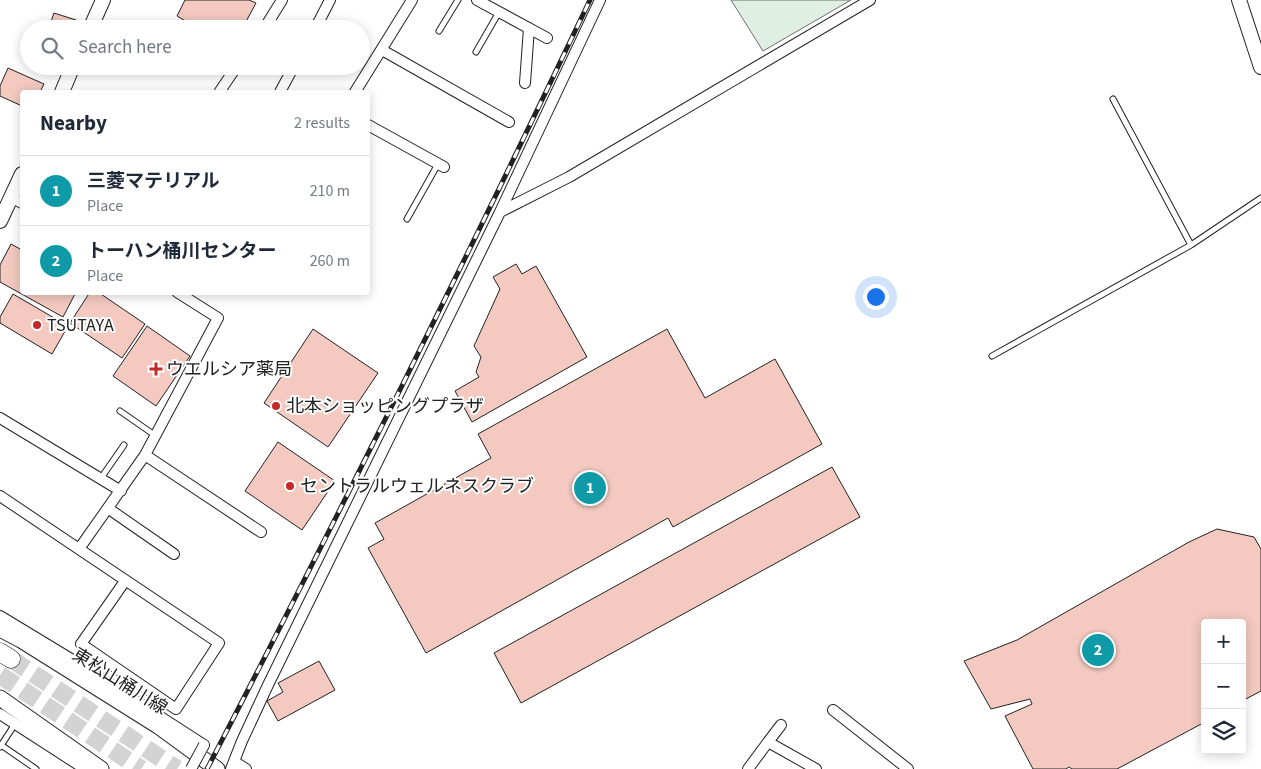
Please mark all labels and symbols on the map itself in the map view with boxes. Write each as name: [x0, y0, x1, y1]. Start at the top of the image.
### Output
your location: [863, 284, 889, 310]
place label: TSUTAYA: [47, 313, 114, 338]
marker: TSUTAYA: [31, 319, 43, 331]
place label: ウエルシア薬局: [166, 357, 292, 382]
marker: ウエルシア薬局: [150, 363, 162, 375]
place label: 北本ショッピングプラザ: [286, 394, 484, 419]
marker: 北本ショッピングプラザ: [270, 400, 282, 412]
pin: 1: [574, 469, 606, 507]
place label: セントラルウェルネスクラブ: [300, 474, 534, 499]
marker: セントラルウェルネスクラブ: [284, 480, 296, 492]
pin: 2: [1082, 631, 1114, 669]
street label: 東松山桶川線: [67, 642, 172, 721]

